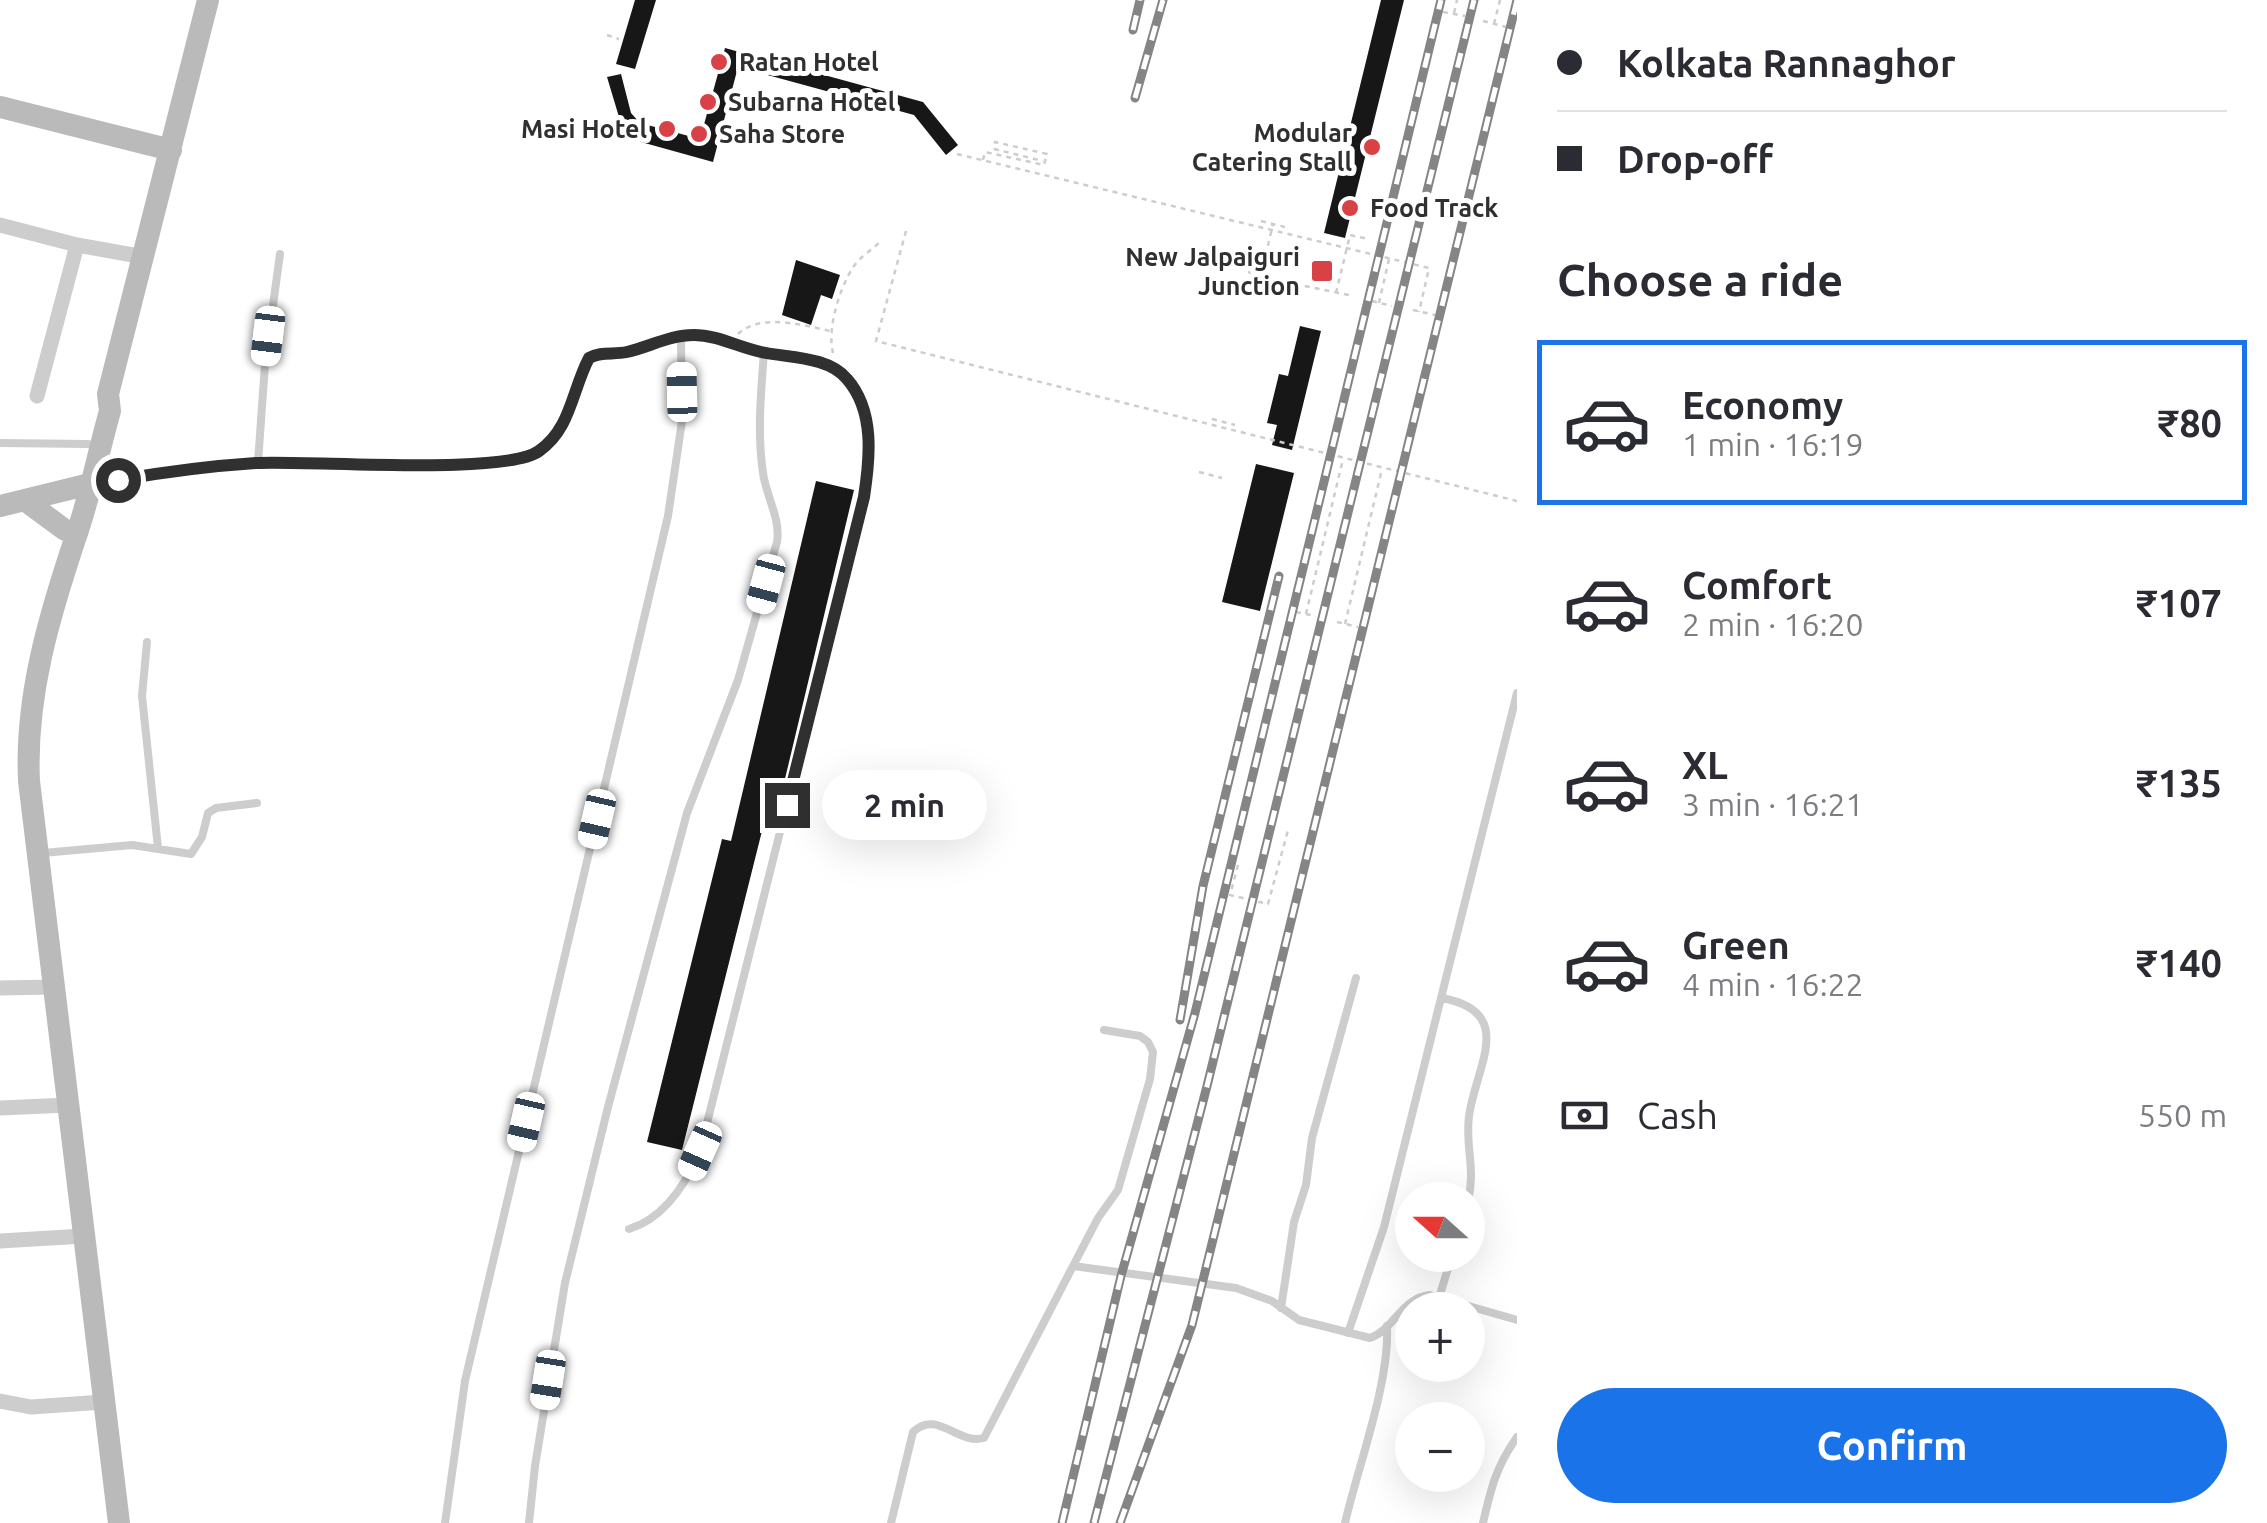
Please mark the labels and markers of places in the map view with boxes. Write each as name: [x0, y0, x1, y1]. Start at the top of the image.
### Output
place label: Ratan Hotel: [739, 48, 879, 76]
marker: Ratan Hotel: [708, 51, 730, 73]
place label: Subarna Hotel: [728, 88, 896, 116]
marker: Subarna Hotel: [697, 91, 719, 113]
place label: Masi Hotel: [521, 115, 647, 143]
marker: Masi Hotel: [656, 118, 678, 140]
place label: Modular Catering Stall: [1192, 119, 1353, 176]
place label: Saha Store: [719, 120, 845, 148]
marker: Saha Store: [688, 123, 710, 145]
marker: Modular Catering Stall: [1361, 136, 1383, 158]
place label: Food Track: [1370, 194, 1498, 222]
marker: Food Track: [1339, 197, 1361, 219]
place label: New Jalpaiguri Junction: [1125, 243, 1300, 300]
marker: New Jalpaiguri Junction: [1309, 258, 1335, 284]

